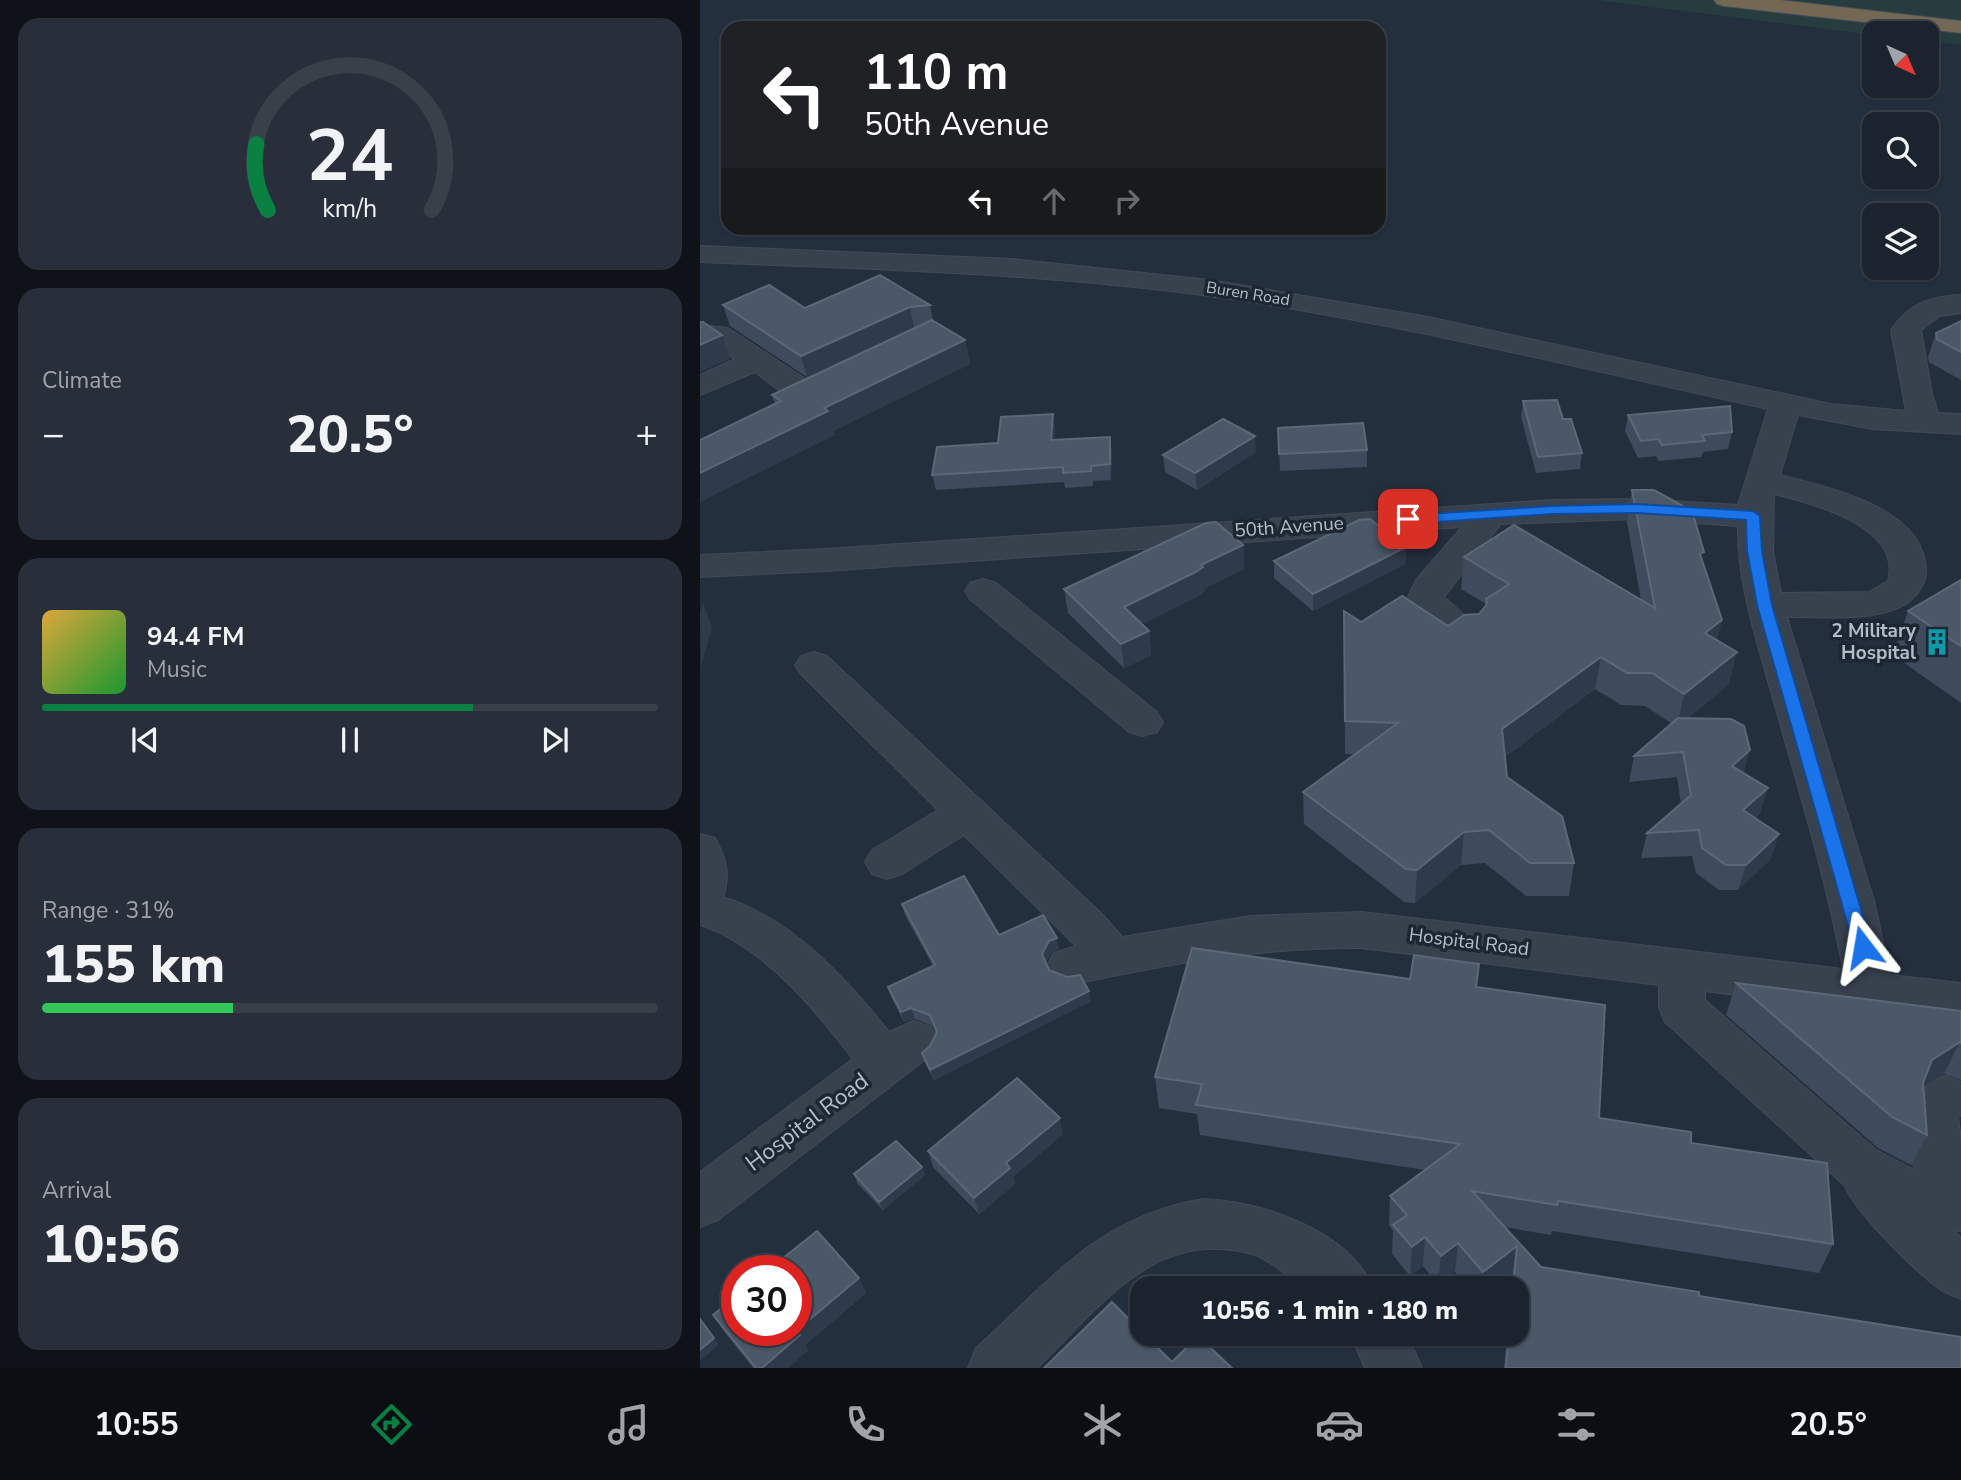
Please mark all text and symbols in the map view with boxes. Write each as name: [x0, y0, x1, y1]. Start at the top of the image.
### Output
north arrow: [1862, 21, 1939, 98]
map controls: [1862, 21, 1939, 280]
text: 110 m: [864, 39, 1008, 106]
icon: left: [749, 49, 840, 140]
text: 50th Avenue: [864, 103, 1049, 146]
text: 24: [306, 106, 394, 206]
button: search: [1862, 112, 1939, 189]
icon: left: [962, 182, 1000, 220]
icon: ahead: [1035, 182, 1073, 220]
icon: right: [1108, 182, 1146, 220]
text: km/h: [322, 192, 378, 226]
button: layers: [1862, 203, 1939, 280]
street label: Buren Road: [1205, 277, 1291, 311]
text: Climate: [42, 365, 122, 396]
text: 20.5°: [286, 399, 414, 470]
text: −: [42, 409, 65, 460]
text: +: [635, 409, 658, 460]
pin: [1378, 489, 1438, 549]
icon: arrive: [1389, 500, 1427, 538]
street label: 50th Avenue: [1233, 510, 1345, 544]
place label: 2 Military Hospital: [1832, 618, 1917, 666]
text: 94.4 FM: [147, 619, 244, 654]
building icon: 2 Military Hospital: [1922, 627, 1952, 657]
text: Music: [147, 654, 207, 685]
icon: previous: [126, 721, 164, 759]
icon: pause: [331, 721, 369, 759]
icon: next: [536, 721, 574, 759]
text: Range · 31%: [42, 895, 174, 926]
position arrow: [1826, 910, 1900, 984]
street label: Hospital Road: [1407, 922, 1531, 962]
text: 155 km: [42, 929, 225, 1000]
street label: Hospital Road: [739, 1066, 875, 1178]
text: Arrival: [42, 1175, 111, 1206]
text: 10:56: [42, 1209, 180, 1280]
speed limit sign: 30: [721, 1255, 812, 1346]
text: 10:56 · 1 min · 180 m: [1201, 1293, 1458, 1328]
icon: directions: [367, 1400, 416, 1449]
icon: music: [604, 1400, 653, 1449]
icon: phone: [841, 1400, 890, 1449]
icon: climate: [1078, 1400, 1127, 1449]
icon: car: [1315, 1400, 1364, 1449]
icon: filters: [1552, 1400, 1601, 1449]
text: 10:55: [94, 1403, 179, 1446]
text: 20.5°: [1789, 1403, 1867, 1446]

